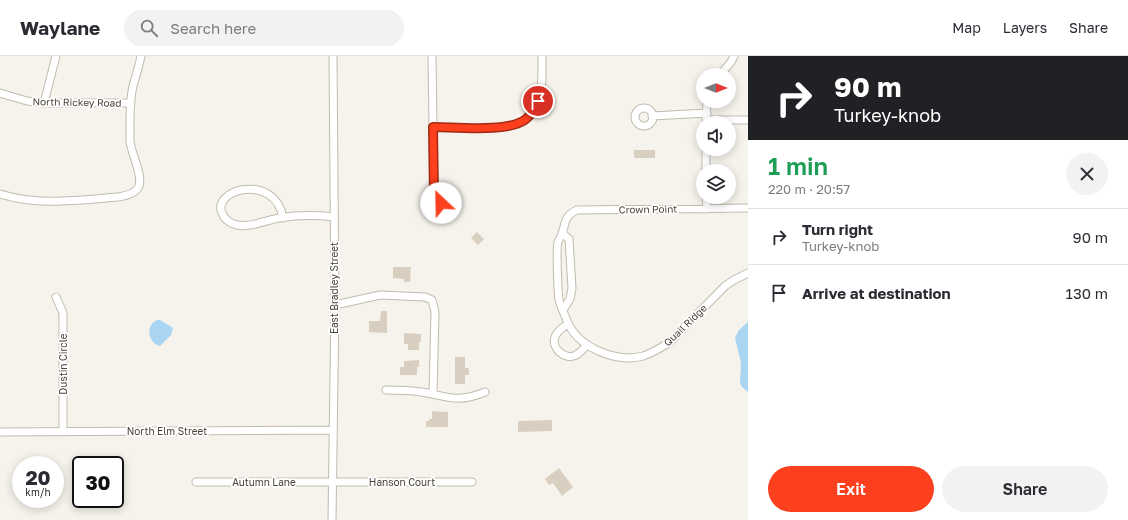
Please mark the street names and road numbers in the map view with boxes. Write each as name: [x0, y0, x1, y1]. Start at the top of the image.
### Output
street label: North Rickey Road: [32, 95, 122, 109]
street label: Crown Point: [619, 202, 677, 216]
street label: East Bradley Street: [328, 242, 340, 334]
street label: Quail Ridge: [661, 301, 709, 348]
street label: Dustin Circle: [57, 333, 69, 395]
street label: North Elm Street: [127, 425, 207, 437]
street label: Autumn Lane: [232, 476, 296, 488]
street label: Hanson Court: [369, 476, 435, 488]

